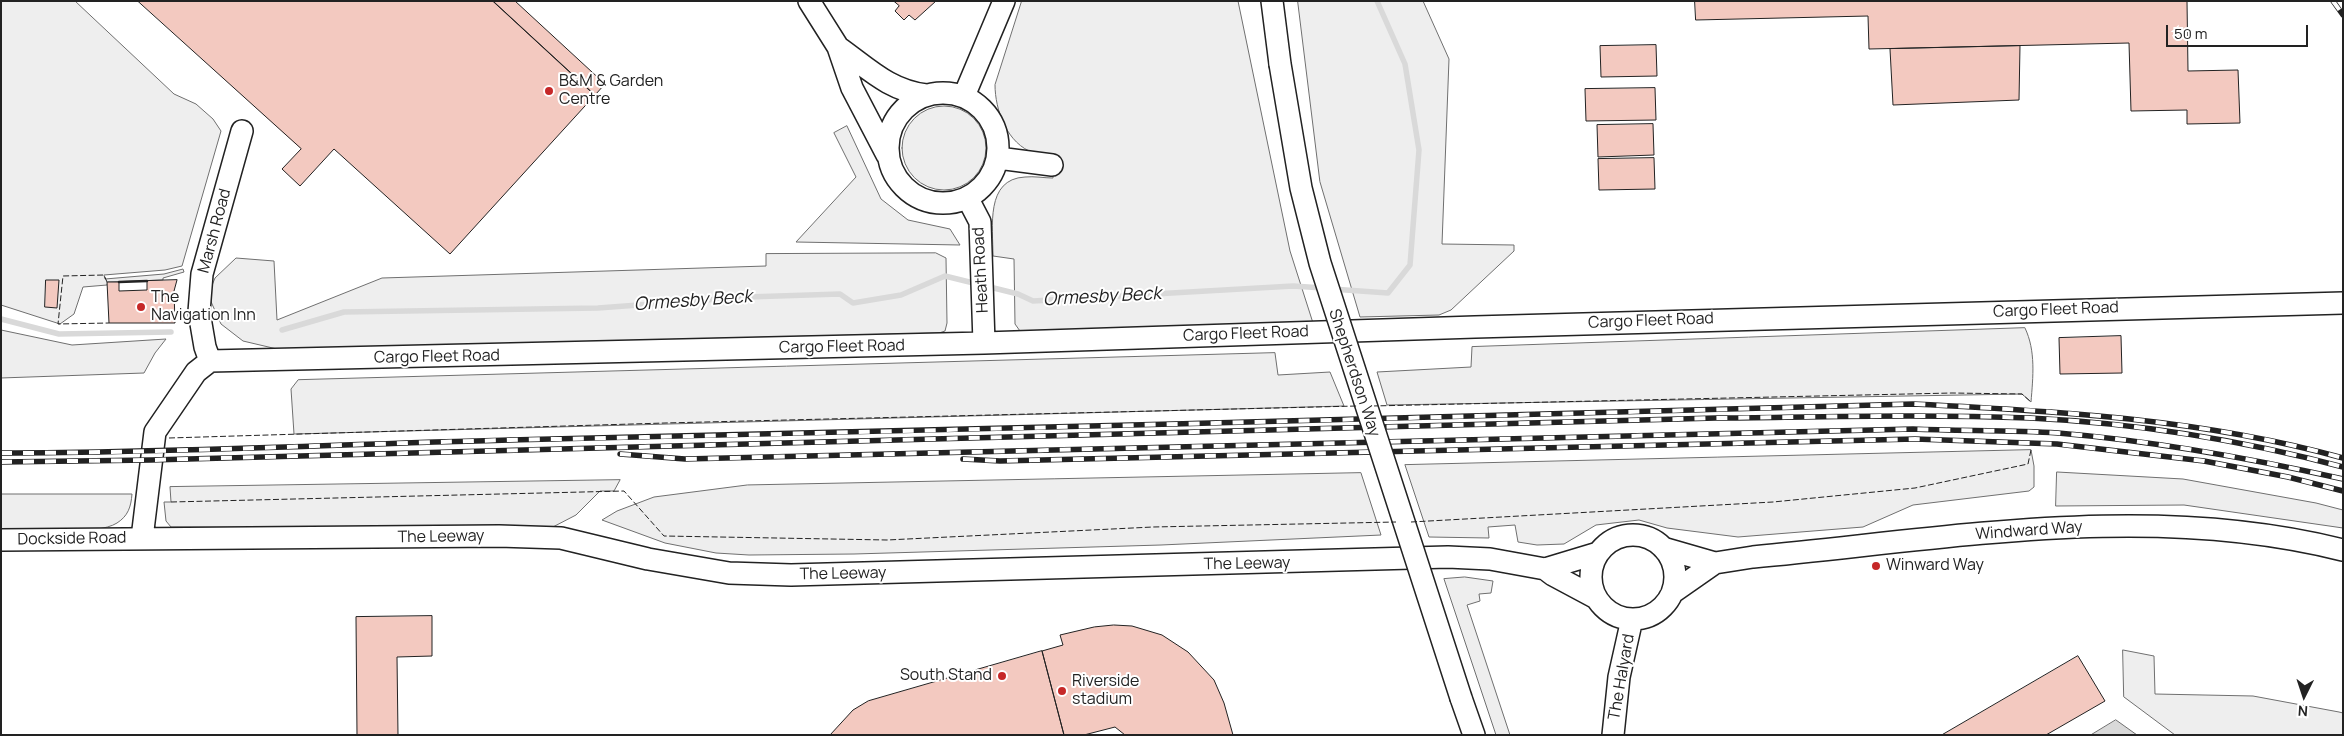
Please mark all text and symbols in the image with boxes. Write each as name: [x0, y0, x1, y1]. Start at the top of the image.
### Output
scale bar: [2169, 15, 2312, 47]
text: 50 m: [2174, 23, 2208, 44]
place label: B&M & Garden Centre: [559, 72, 663, 110]
marker: B&M & Garden Centre: [543, 85, 555, 97]
street label: Marsh Road: [194, 187, 236, 275]
street label: Heath Road: [969, 227, 993, 313]
water label: Ormesby Beck: [1042, 283, 1162, 311]
water label: Ormesby Beck: [633, 286, 753, 316]
place label: The Navigation Inn: [151, 288, 256, 326]
street label: Cargo Fleet Road: [1993, 298, 2119, 322]
marker: The Navigation Inn: [135, 301, 147, 313]
street label: Shepherdson Way: [1324, 307, 1384, 439]
street label: Cargo Fleet Road: [1588, 309, 1714, 333]
street label: Cargo Fleet Road: [1183, 322, 1309, 346]
street label: Cargo Fleet Road: [779, 336, 905, 358]
street label: Cargo Fleet Road: [374, 346, 500, 368]
street label: Windward Way: [1975, 518, 2083, 544]
street label: The Leeway: [397, 527, 485, 547]
street label: Dockside Road: [17, 528, 127, 550]
street label: The Leeway: [1203, 554, 1291, 574]
place label: Winward Way: [1886, 556, 1984, 576]
marker: Winward Way: [1870, 560, 1882, 572]
street label: The Leeway: [799, 564, 887, 584]
street label: The Halyard: [1605, 632, 1639, 722]
place label: South Stand: [900, 666, 992, 686]
marker: South Stand: [996, 670, 1008, 682]
north arrow: [2279, 671, 2329, 721]
place label: Riverside stadium: [1072, 672, 1139, 710]
marker: Riverside stadium: [1056, 685, 1068, 697]
text: N: [2297, 702, 2309, 721]

